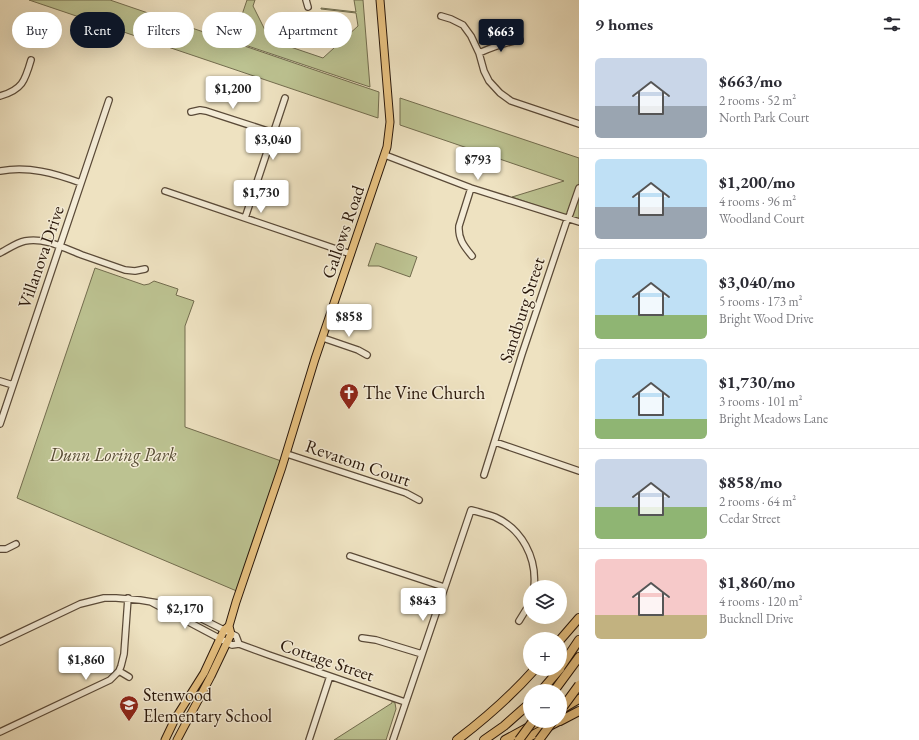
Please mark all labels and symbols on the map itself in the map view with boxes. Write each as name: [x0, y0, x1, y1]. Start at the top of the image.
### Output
pin: $663: [477, 19, 525, 53]
pin: $1,200: [200, 76, 266, 110]
pin: $3,040: [240, 127, 306, 161]
pin: $793: [454, 147, 502, 181]
pin: $1,730: [228, 180, 294, 214]
street label: Gallows Road: [316, 181, 369, 281]
street label: Villanova Drive: [12, 203, 69, 311]
street label: Sandburg Street: [494, 254, 550, 366]
pin: $858: [325, 304, 373, 338]
place label: The Vine Church: [363, 381, 485, 404]
church icon: The Vine Church: [338, 382, 360, 410]
street label: Revatom Court: [303, 434, 414, 491]
park label: Dunn Loring Park: [48, 443, 177, 467]
pin: $843: [399, 588, 447, 622]
pin: $2,170: [152, 596, 218, 630]
street label: Cottage Street: [277, 633, 378, 686]
pin: $1,860: [53, 647, 119, 681]
place label: Stenwood Elementary School: [143, 683, 272, 727]
school or university icon: Stenwood Elementary School: [118, 694, 140, 722]

